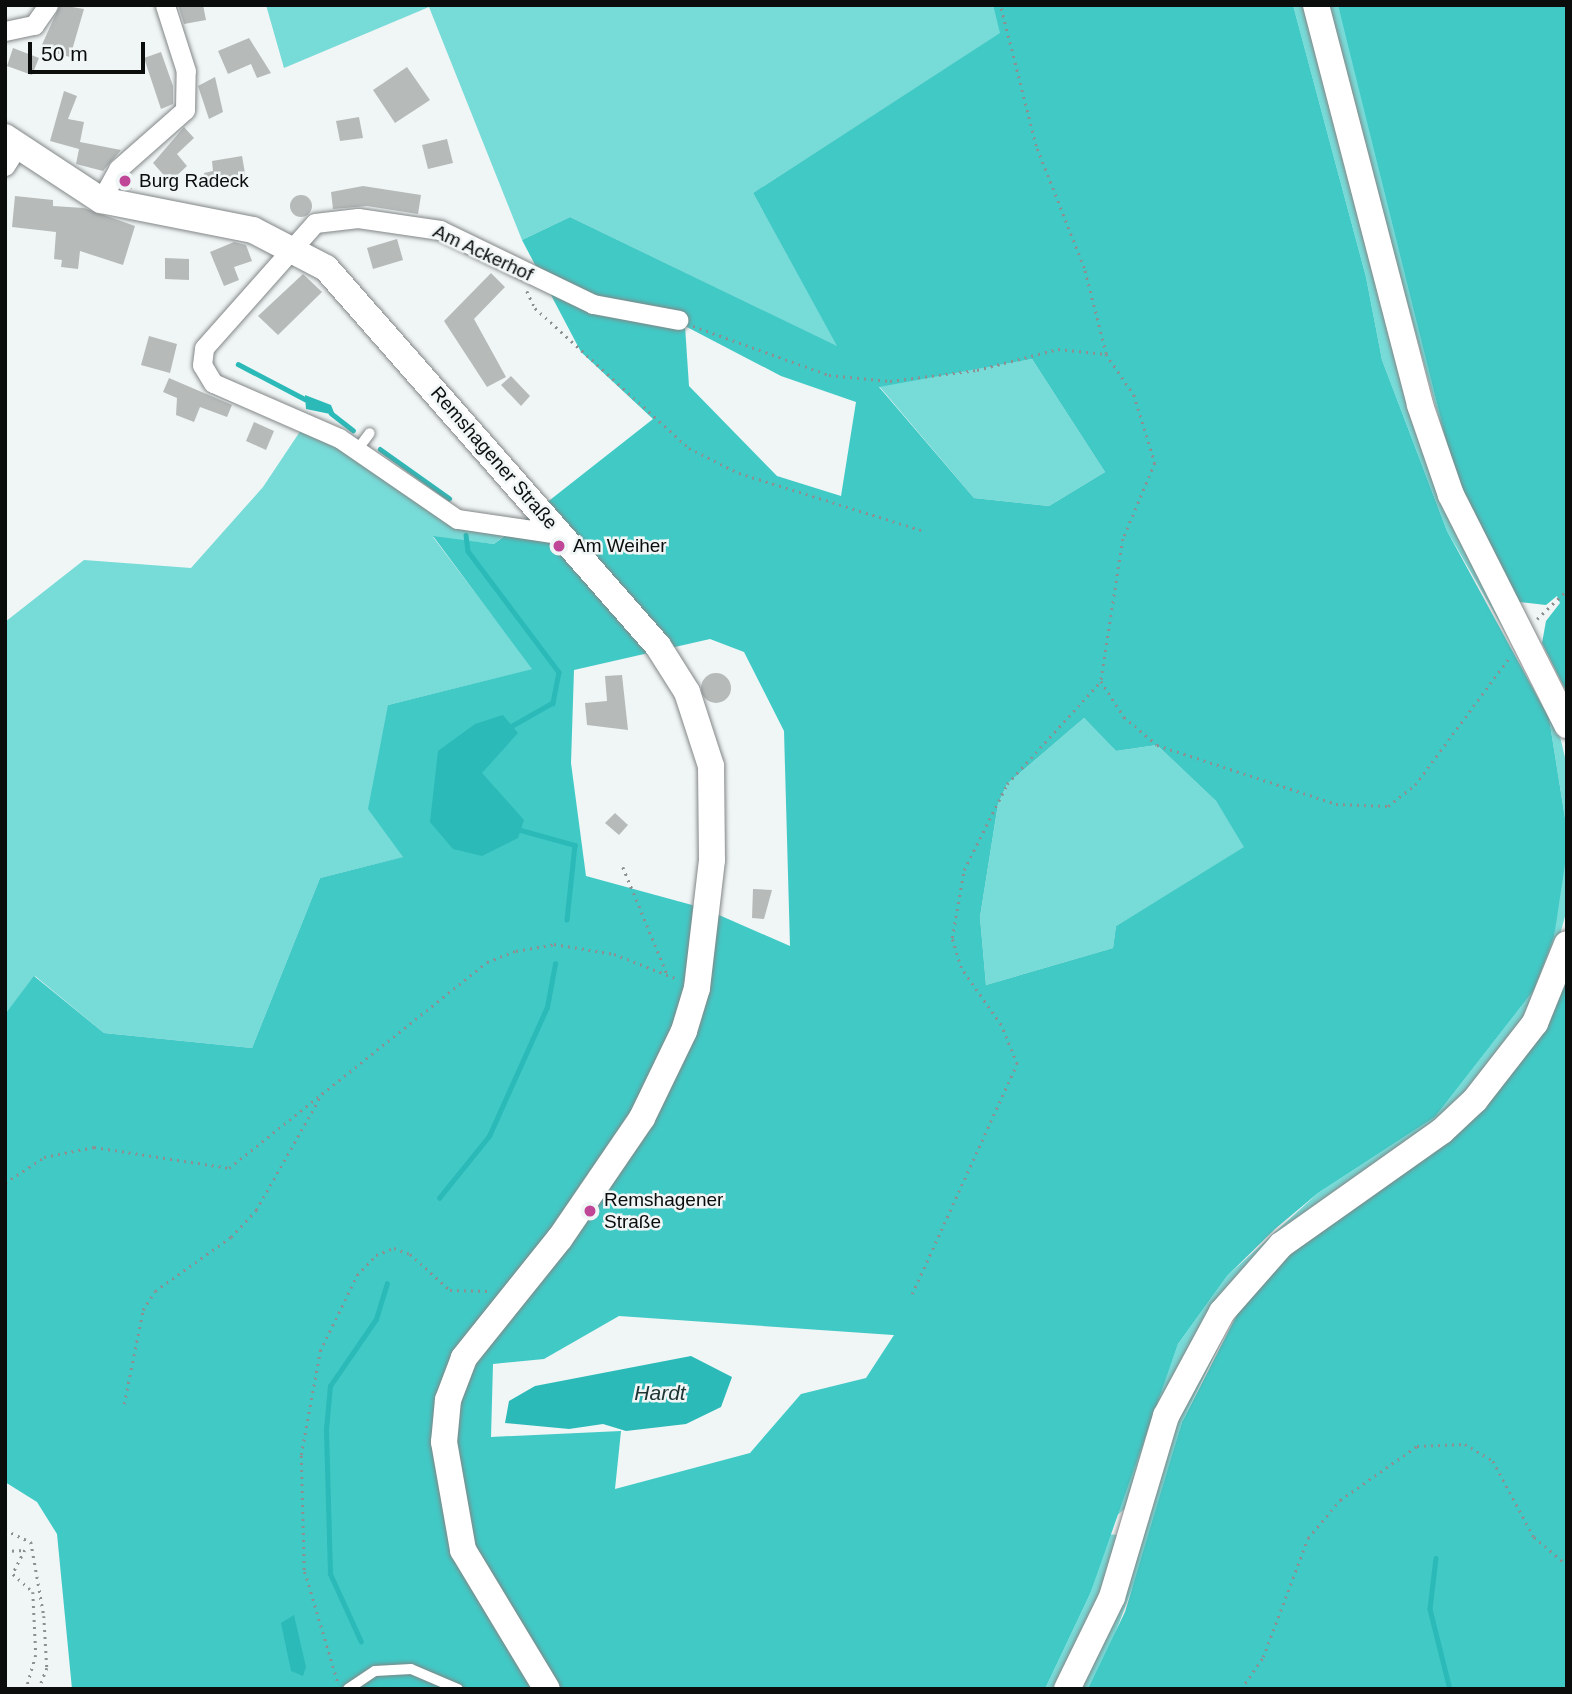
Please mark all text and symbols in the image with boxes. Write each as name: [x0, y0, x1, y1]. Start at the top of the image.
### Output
scale bar: [32, 28, 149, 72]
text: 50 m: [41, 42, 88, 65]
place label: Burg Radeck: [139, 170, 249, 192]
marker: Burg Radeck: [117, 173, 133, 189]
street label: Am Ackerhof: [429, 220, 537, 286]
street label: Remshagener Straße: [426, 382, 562, 534]
place label: Am Weiher: [573, 535, 667, 557]
marker: Am Weiher: [551, 538, 567, 554]
place label: Remshagener Straße: [604, 1189, 723, 1233]
marker: Remshagener Straße: [582, 1203, 598, 1219]
water label: Hardt: [634, 1380, 686, 1406]

